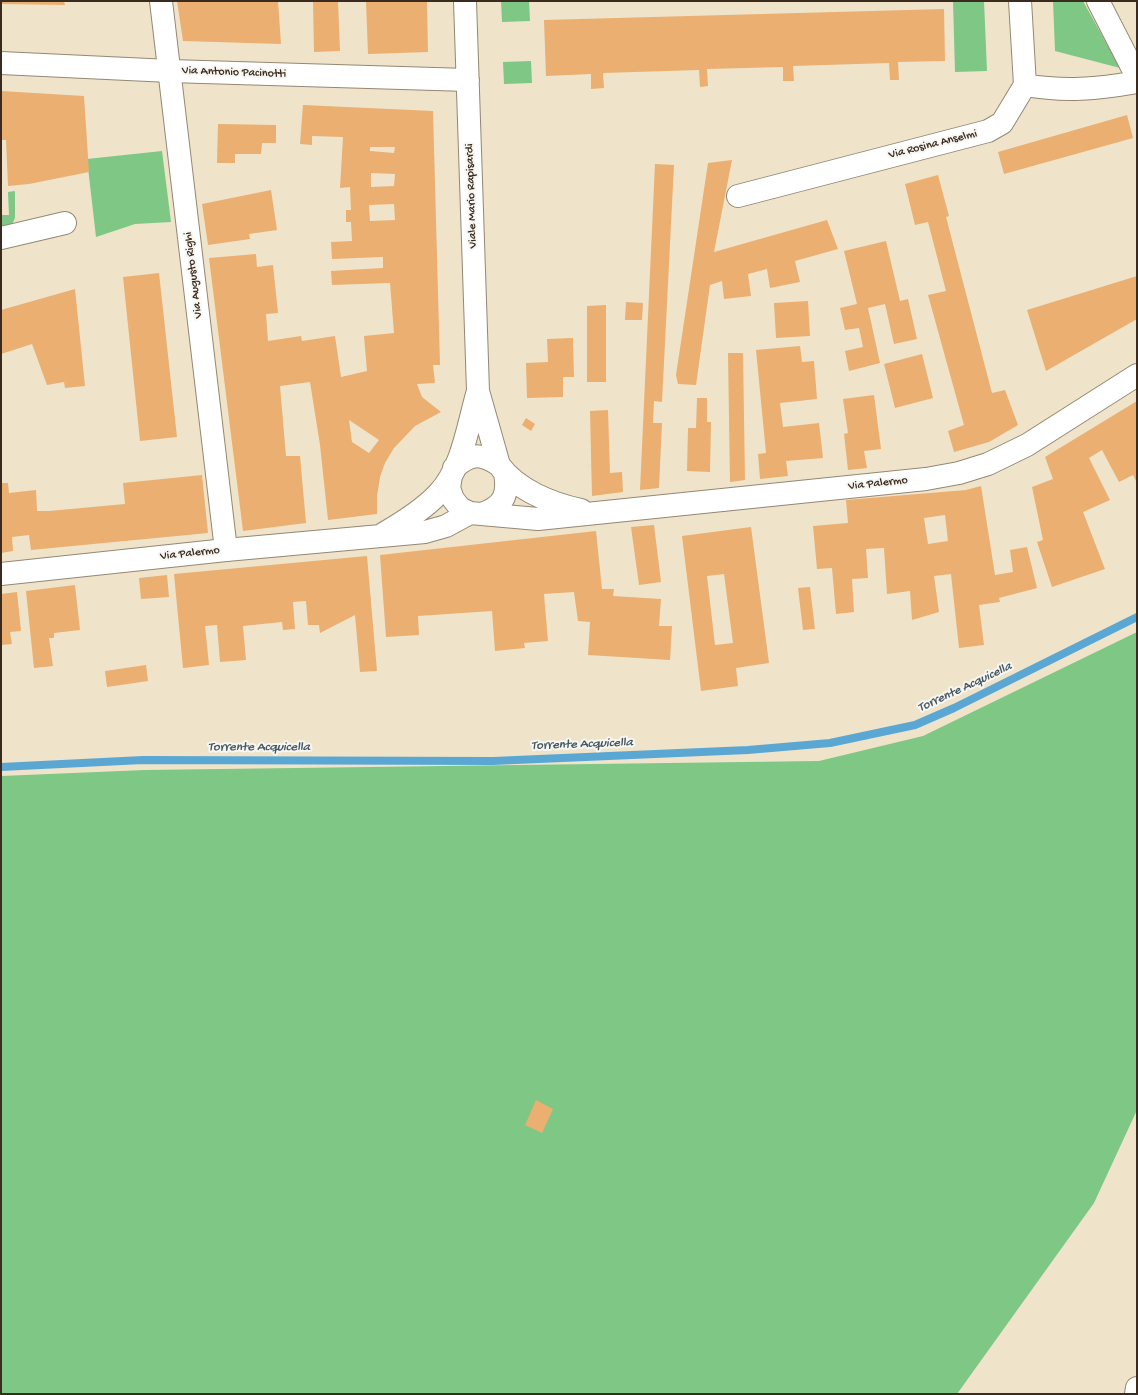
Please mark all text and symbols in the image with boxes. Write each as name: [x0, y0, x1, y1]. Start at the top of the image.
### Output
street label: Via Antonio Pacinotti: [182, 64, 286, 82]
street label: Via Rosina Anselmi: [887, 127, 979, 163]
street label: Viale Mario Rapisardi: [463, 143, 481, 249]
street label: Via Augusto Righi: [182, 231, 206, 319]
street label: Via Palermo: [847, 474, 909, 494]
street label: Via Palermo: [159, 544, 221, 564]
water label: Torrente Acquicella: [916, 659, 1014, 717]
water label: Torrente Acquicella: [531, 735, 633, 755]
water label: Torrente Acquicella: [208, 740, 310, 756]

